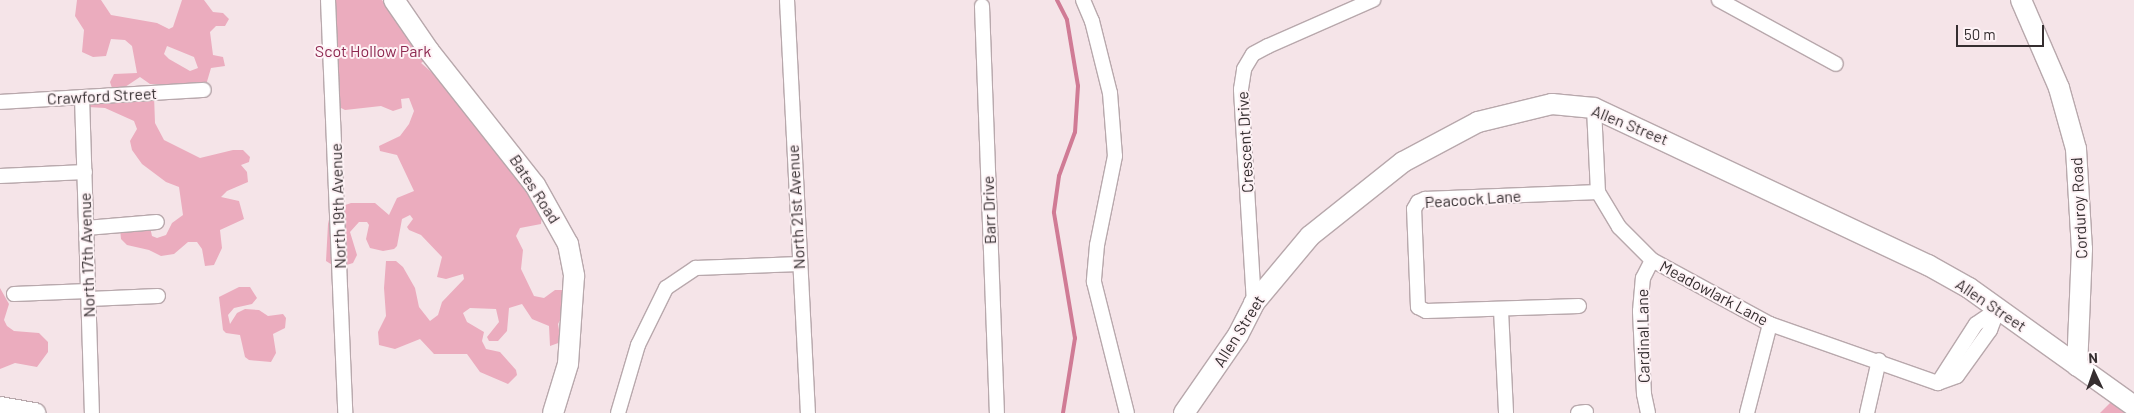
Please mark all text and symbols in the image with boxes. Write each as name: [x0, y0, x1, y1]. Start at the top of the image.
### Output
scale bar: [1959, 15, 2046, 47]
text: 50 m: [1964, 25, 1996, 43]
park label: Scot Hollow Park: [315, 41, 431, 61]
street label: Crawford Street: [47, 84, 157, 108]
street label: Crescent Drive: [1233, 91, 1257, 193]
street label: Allen Street: [1589, 101, 1671, 149]
street label: North 19th Avenue: [326, 143, 350, 269]
street label: North 21st Avenue: [783, 144, 809, 270]
street label: Bates Road: [506, 151, 564, 227]
street label: Corduroy Road: [2067, 157, 2091, 259]
street label: Barr Drive: [978, 175, 1000, 245]
street label: Peacock Lane: [1424, 186, 1522, 212]
street label: North 17th Avenue: [75, 192, 99, 318]
street label: Meadowlark Lane: [1657, 256, 1771, 330]
street label: Allen Street: [1952, 274, 2030, 336]
street label: Cardinal Lane: [1633, 289, 1653, 383]
street label: Allen Street: [1209, 292, 1269, 370]
north arrow: [2069, 348, 2119, 398]
text: N: [2088, 349, 2098, 366]

